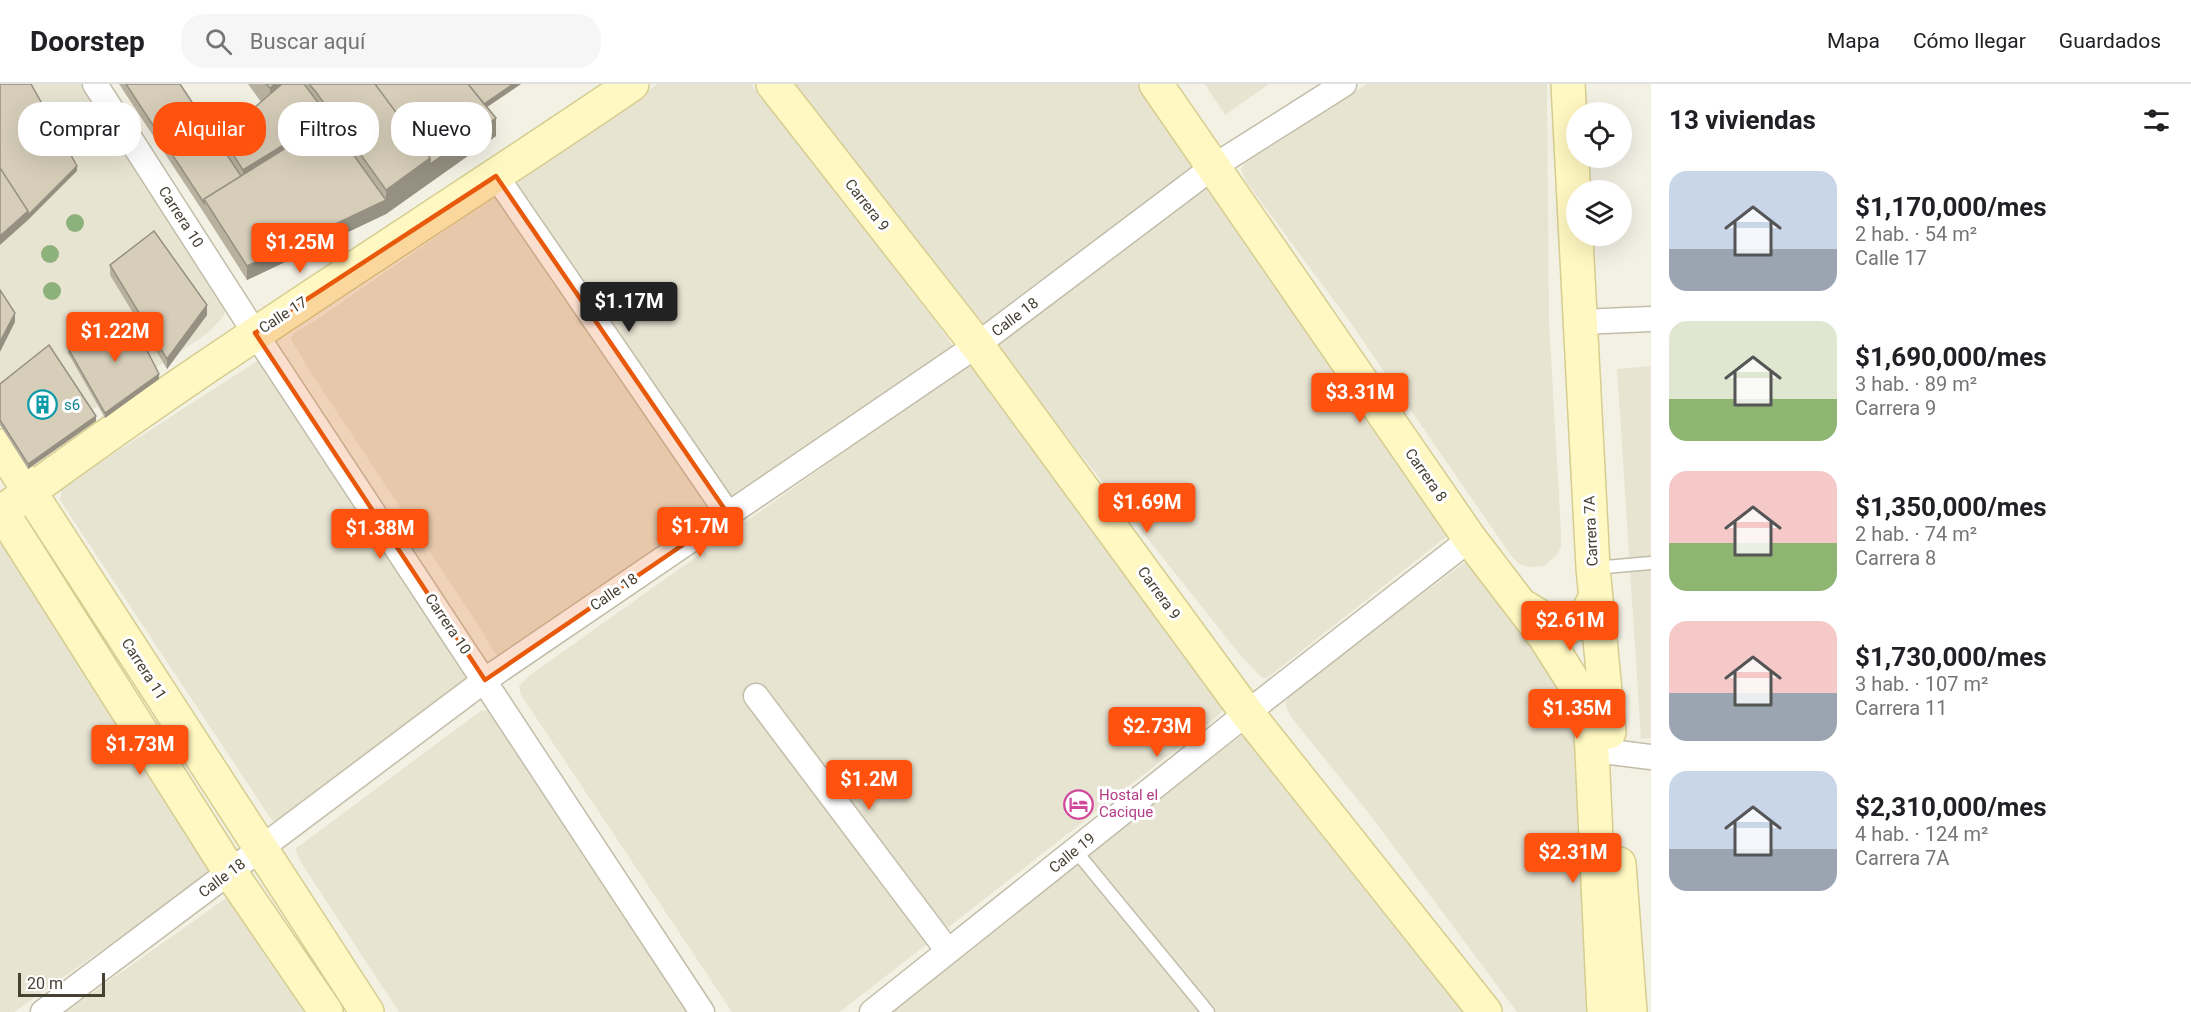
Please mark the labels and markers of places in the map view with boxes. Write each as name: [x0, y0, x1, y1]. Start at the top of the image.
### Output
pin: $1.25M: [251, 223, 349, 274]
pin: $1.17M: [580, 282, 678, 333]
pin: $1.22M: [66, 312, 164, 363]
pin: $3.31M: [1311, 373, 1409, 424]
building icon: s6: [27, 389, 59, 421]
place label: s6: [64, 396, 80, 414]
pin: $1.69M: [1098, 483, 1196, 534]
pin: $1.7M: [658, 507, 742, 558]
pin: $1.38M: [331, 509, 429, 560]
pin: $2.61M: [1521, 601, 1619, 652]
pin: $1.35M: [1528, 689, 1626, 740]
pin: $2.73M: [1108, 707, 1206, 758]
pin: $1.73M: [91, 725, 189, 776]
pin: $1.2M: [827, 760, 911, 811]
place label: Hostal el Cacique: [1099, 786, 1158, 821]
hotel icon: Hostal el Cacique: [1062, 788, 1094, 820]
pin: $2.31M: [1524, 833, 1622, 884]

